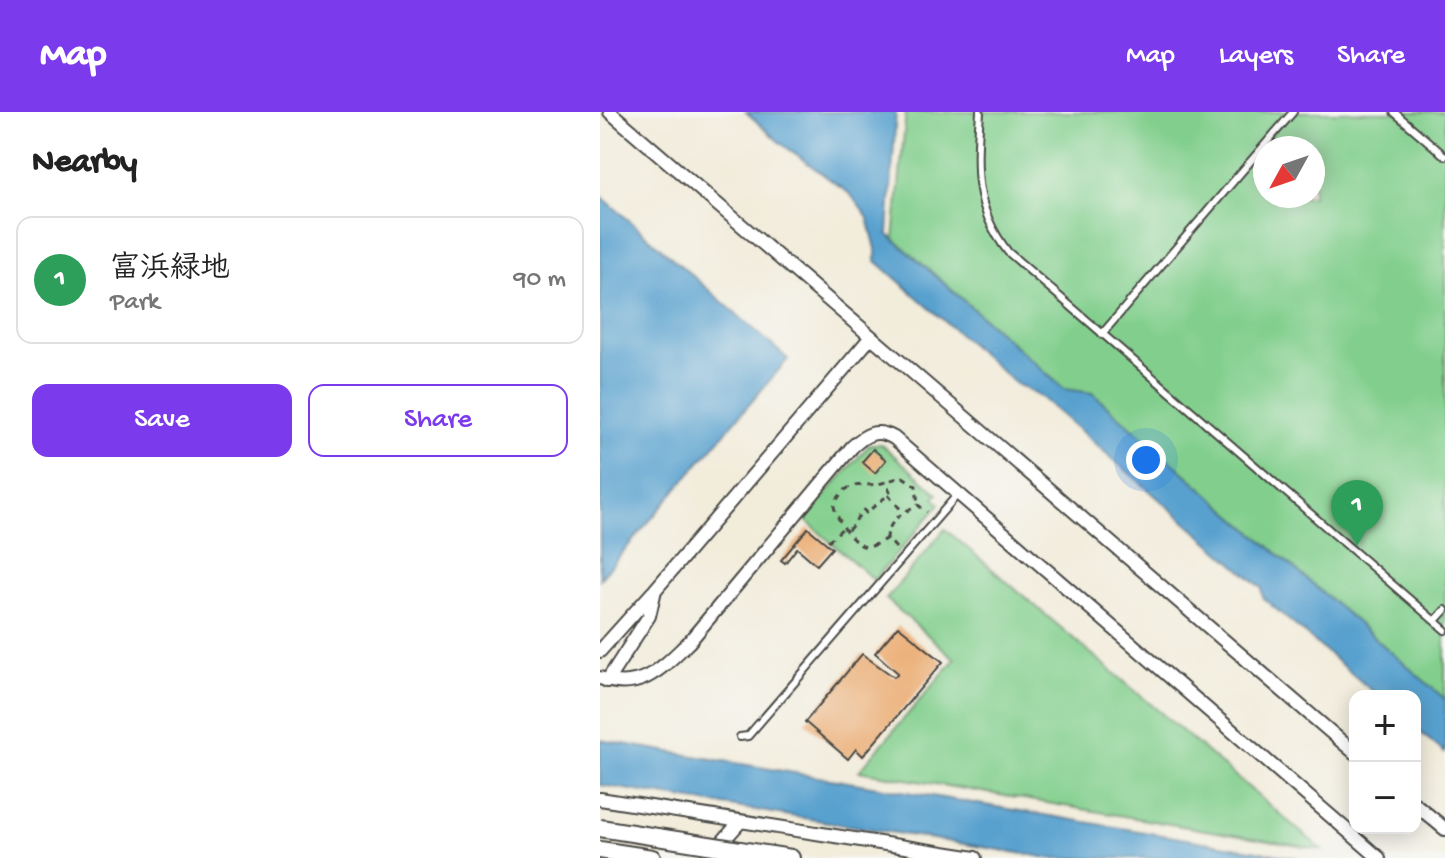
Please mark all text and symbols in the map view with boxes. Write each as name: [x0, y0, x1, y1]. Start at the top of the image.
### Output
text: Map: [40, 34, 106, 78]
text: Map: [1126, 40, 1175, 73]
text: Layers: [1219, 40, 1293, 73]
text: Share: [1337, 40, 1405, 73]
north arrow: [1253, 136, 1325, 208]
text: Nearby: [32, 144, 137, 184]
text: 富浜緑地: [110, 253, 230, 288]
text: 1: [55, 265, 65, 296]
text: 90 m: [514, 265, 566, 296]
text: Park: [110, 288, 160, 319]
button: Save: [32, 384, 292, 457]
button: Share: [308, 384, 568, 457]
your location: [1126, 440, 1166, 480]
pin: 1: [1331, 480, 1383, 546]
map controls: [1349, 690, 1421, 834]
button: +: [1349, 690, 1421, 762]
button: −: [1349, 762, 1421, 834]

